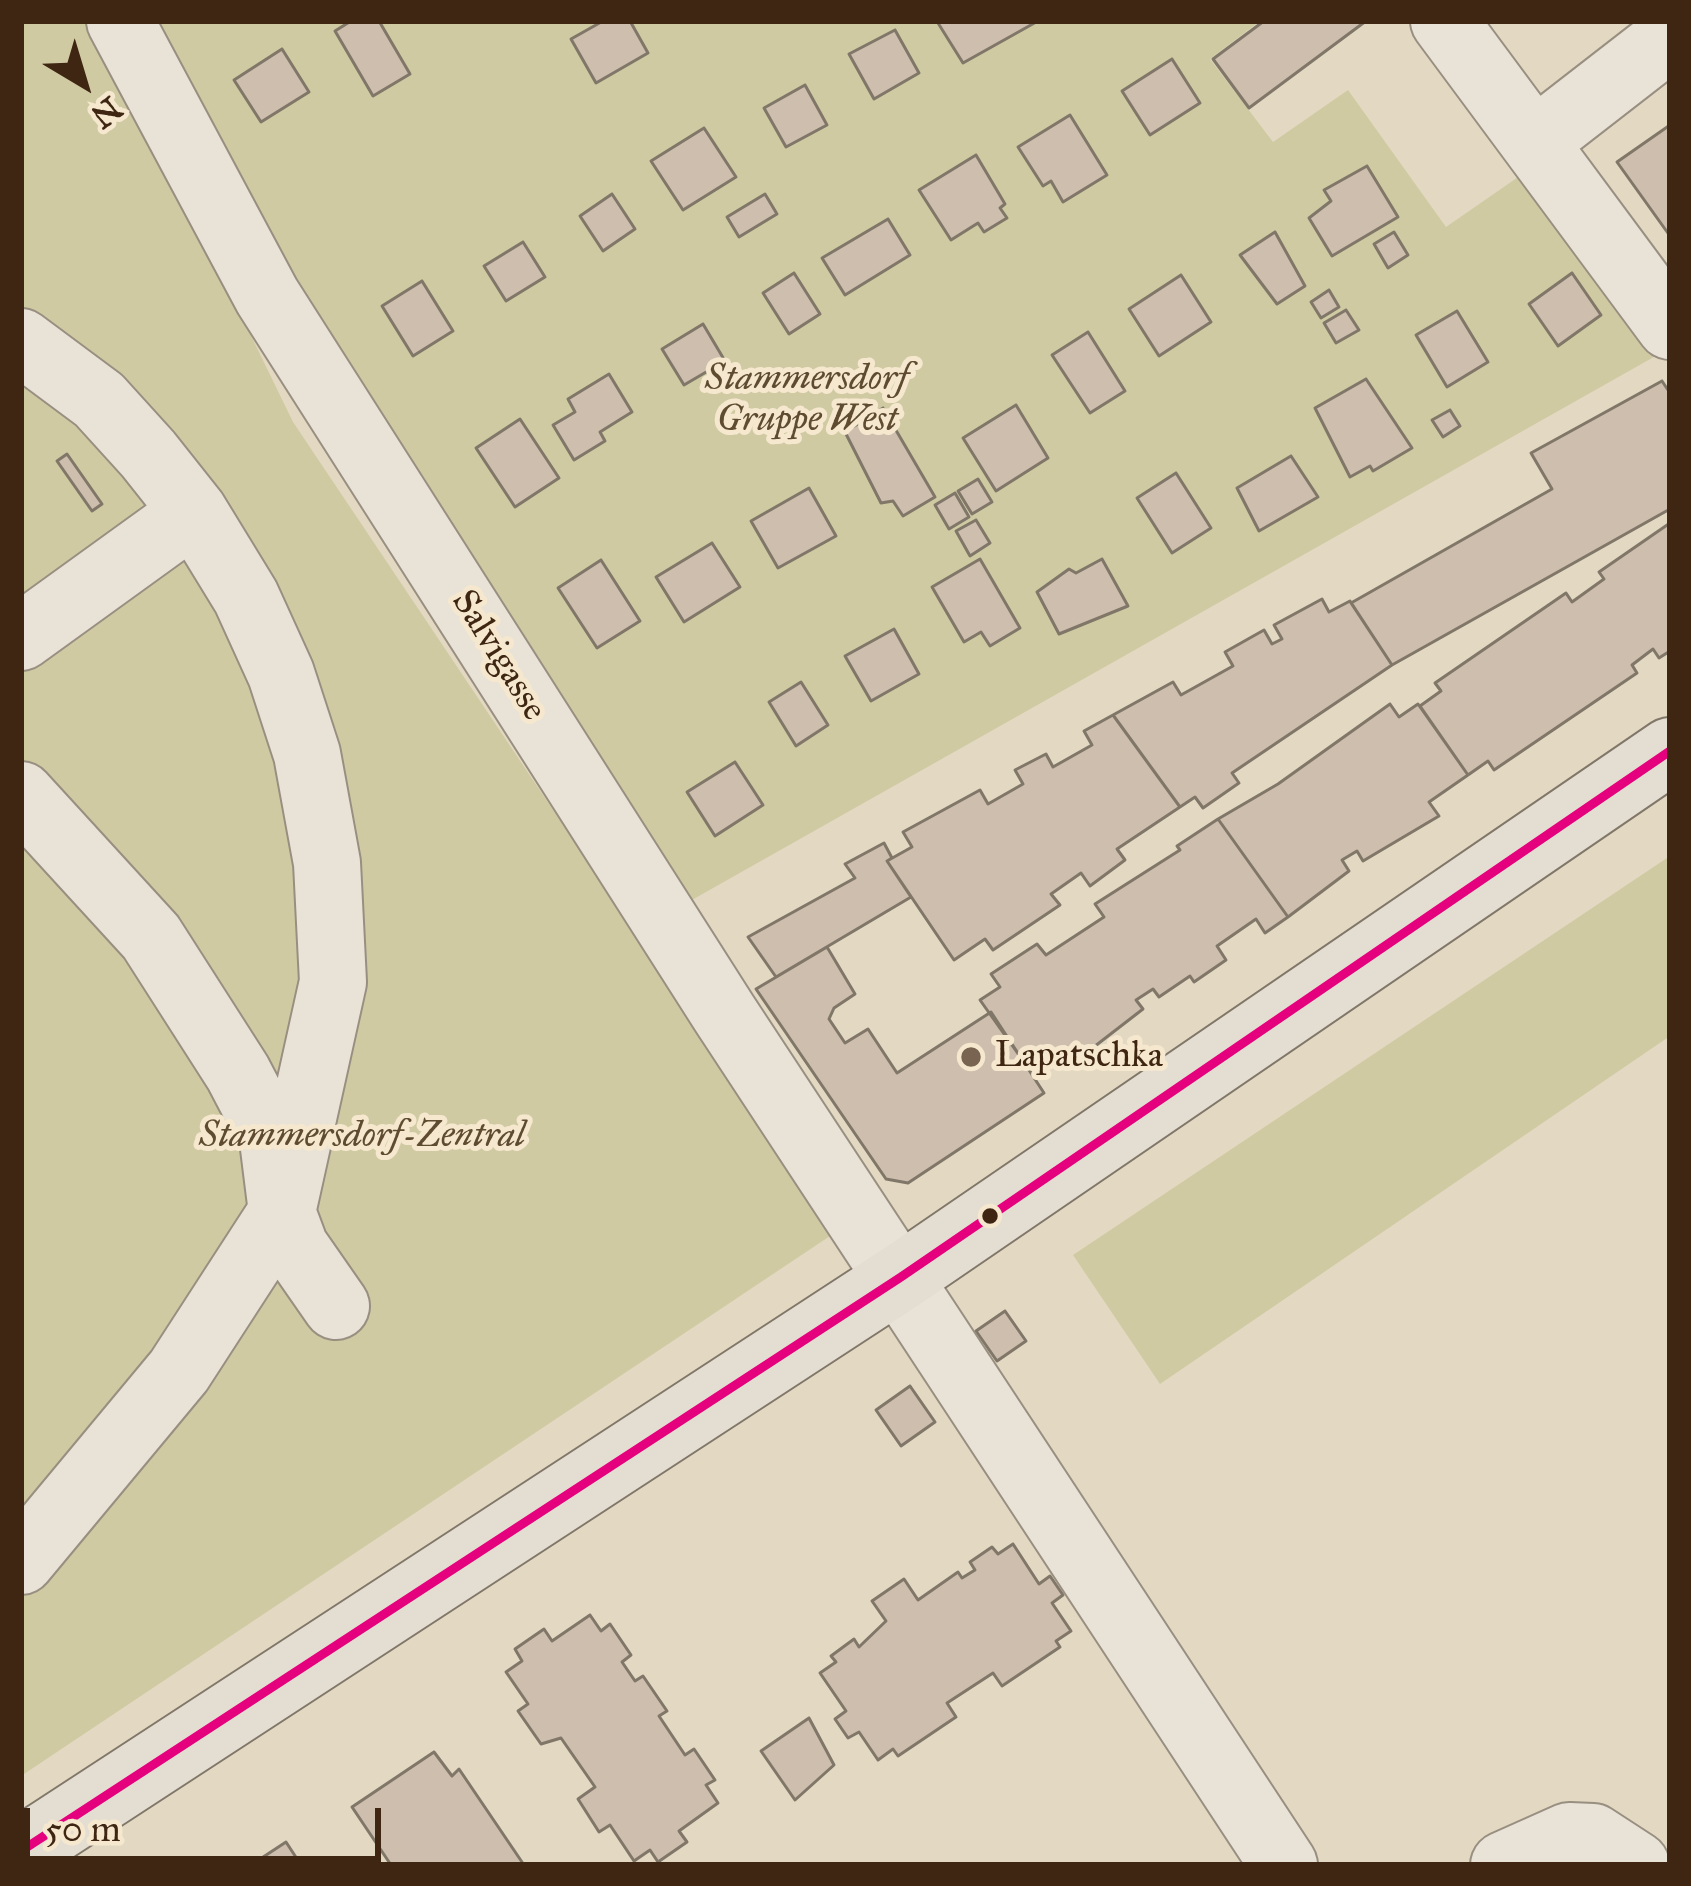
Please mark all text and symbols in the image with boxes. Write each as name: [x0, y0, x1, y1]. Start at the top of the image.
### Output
north arrow: [24, 24, 144, 144]
text: N: [83, 88, 130, 137]
park label: Stammersdorf Gruppe West: [705, 358, 909, 443]
street label: Salvigasse: [441, 583, 555, 729]
place label: Lapatschka: [995, 1035, 1163, 1079]
marker: Lapatschka: [958, 1044, 984, 1070]
park label: Stammersdorf-Zentral: [199, 1115, 525, 1159]
unlabelled marker: [979, 1205, 1001, 1227]
scale bar: [30, 1784, 387, 1858]
text: 50 m: [45, 1807, 121, 1851]

